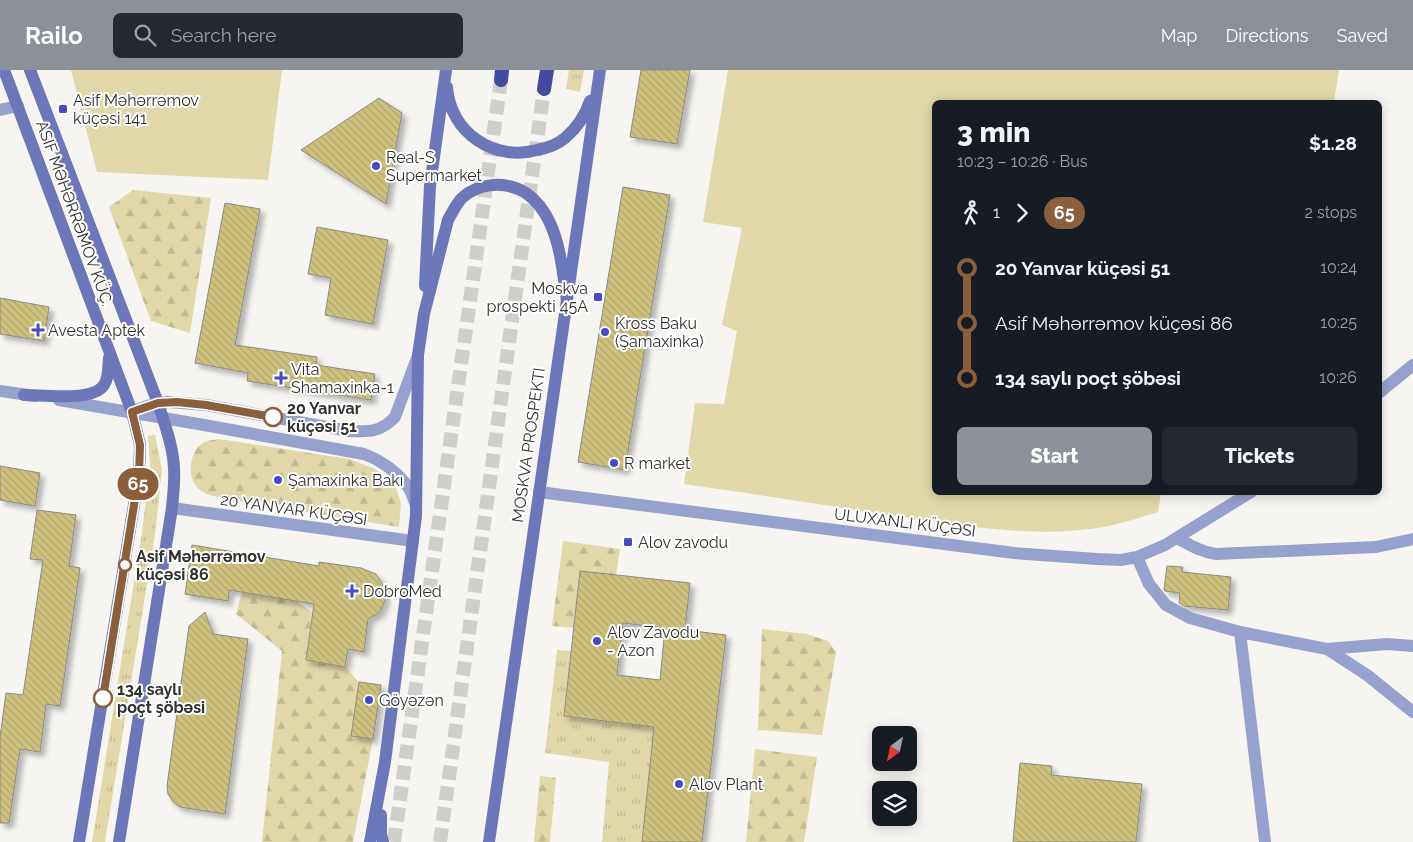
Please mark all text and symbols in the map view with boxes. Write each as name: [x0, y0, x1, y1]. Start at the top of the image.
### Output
search box: [113, 13, 463, 58]
text: Railo: [25, 21, 83, 50]
icon: search: [131, 21, 159, 49]
text: Search here: [171, 24, 276, 46]
text: Map: [1161, 25, 1197, 46]
text: Directions: [1225, 25, 1309, 46]
text: Saved: [1337, 25, 1388, 46]
place label: Asif Məhərrəmov küçəsi 141: [73, 91, 199, 128]
marker: Asif Məhərrəmov küçəsi 141: [57, 103, 69, 115]
text: 3 min: [957, 116, 1030, 149]
street label: ASIF MƏHƏRRƏMOV KÜÇ.: [32, 118, 118, 308]
text: $1.28: [1309, 132, 1357, 154]
place label: Real-S Supermarket: [386, 148, 483, 185]
text: 10:23 – 10:26 · Bus: [957, 152, 1088, 171]
marker: Real-S Supermarket: [370, 160, 382, 172]
icon: walk: [957, 199, 985, 227]
icon: forward: [1008, 199, 1036, 227]
text: 65: [1054, 202, 1075, 223]
text: 1: [993, 203, 1000, 222]
text: 2 stops: [1305, 203, 1357, 222]
text: 20 Yanvar küçəsi 51: [995, 257, 1170, 279]
text: 10:24: [1320, 258, 1357, 277]
place label: Moskva prospekti 45A: [487, 279, 588, 316]
marker: Moskva prospekti 45A: [592, 291, 604, 303]
text: Asif Məhərrəmov küçəsi 86: [995, 312, 1233, 334]
text: 10:25: [1320, 313, 1357, 332]
place label: Kross Baku (Şamaxinka): [615, 314, 704, 351]
place label: Avesta Aptek: [48, 321, 145, 340]
marker: Avesta Aptek: [32, 324, 44, 336]
marker: Kross Baku (Şamaxinka): [599, 326, 611, 338]
place label: Vita Shamaxinka-1: [291, 360, 394, 397]
street label: MOSKVA PROSPEKTI: [508, 366, 549, 524]
text: 134 saylı poçt şöbəsi: [995, 367, 1181, 389]
text: 10:26: [1319, 368, 1357, 387]
marker: Vita Shamaxinka-1: [275, 372, 287, 384]
place label: 20 Yanvar küçəsi 51: [287, 399, 361, 436]
marker: 20 Yanvar küçəsi 51: [263, 407, 283, 427]
button: Start: [957, 427, 1152, 485]
button: Tickets: [1162, 427, 1357, 485]
place label: R market: [624, 454, 691, 473]
marker: R market: [608, 457, 620, 469]
line badge: 65: [116, 468, 160, 500]
place label: Şamaxinka Bakı: [288, 471, 403, 490]
text: 65: [128, 473, 148, 494]
marker: Şamaxinka Bakı: [272, 474, 284, 486]
street label: 20 YANVAR KÜÇƏSI: [219, 489, 369, 529]
street label: ULUXANLI KÜÇƏSI: [833, 503, 977, 541]
place label: Alov zavodu: [638, 533, 728, 552]
marker: Alov zavodu: [622, 536, 634, 548]
place label: Asif Məhərrəmov küçəsi 86: [136, 547, 266, 584]
marker: Asif Məhərrəmov küçəsi 86: [118, 558, 132, 572]
place label: DobroMed: [363, 582, 442, 601]
marker: DobroMed: [345, 584, 359, 598]
place label: Alov Zavodu - Azon: [607, 623, 699, 660]
marker: Alov Zavodu - Azon: [591, 635, 603, 647]
place label: 134 saylı poçt şöbəsi: [117, 680, 205, 717]
marker: 134 saylı poçt şöbəsi: [93, 688, 113, 708]
place label: Göyəzən: [379, 691, 444, 710]
marker: Göyəzən: [363, 694, 375, 706]
north arrow: [872, 726, 918, 771]
map controls: [872, 726, 917, 826]
place label: Alov Plant: [689, 775, 764, 794]
marker: Alov Plant: [673, 778, 685, 790]
button: layers: [872, 781, 917, 826]

